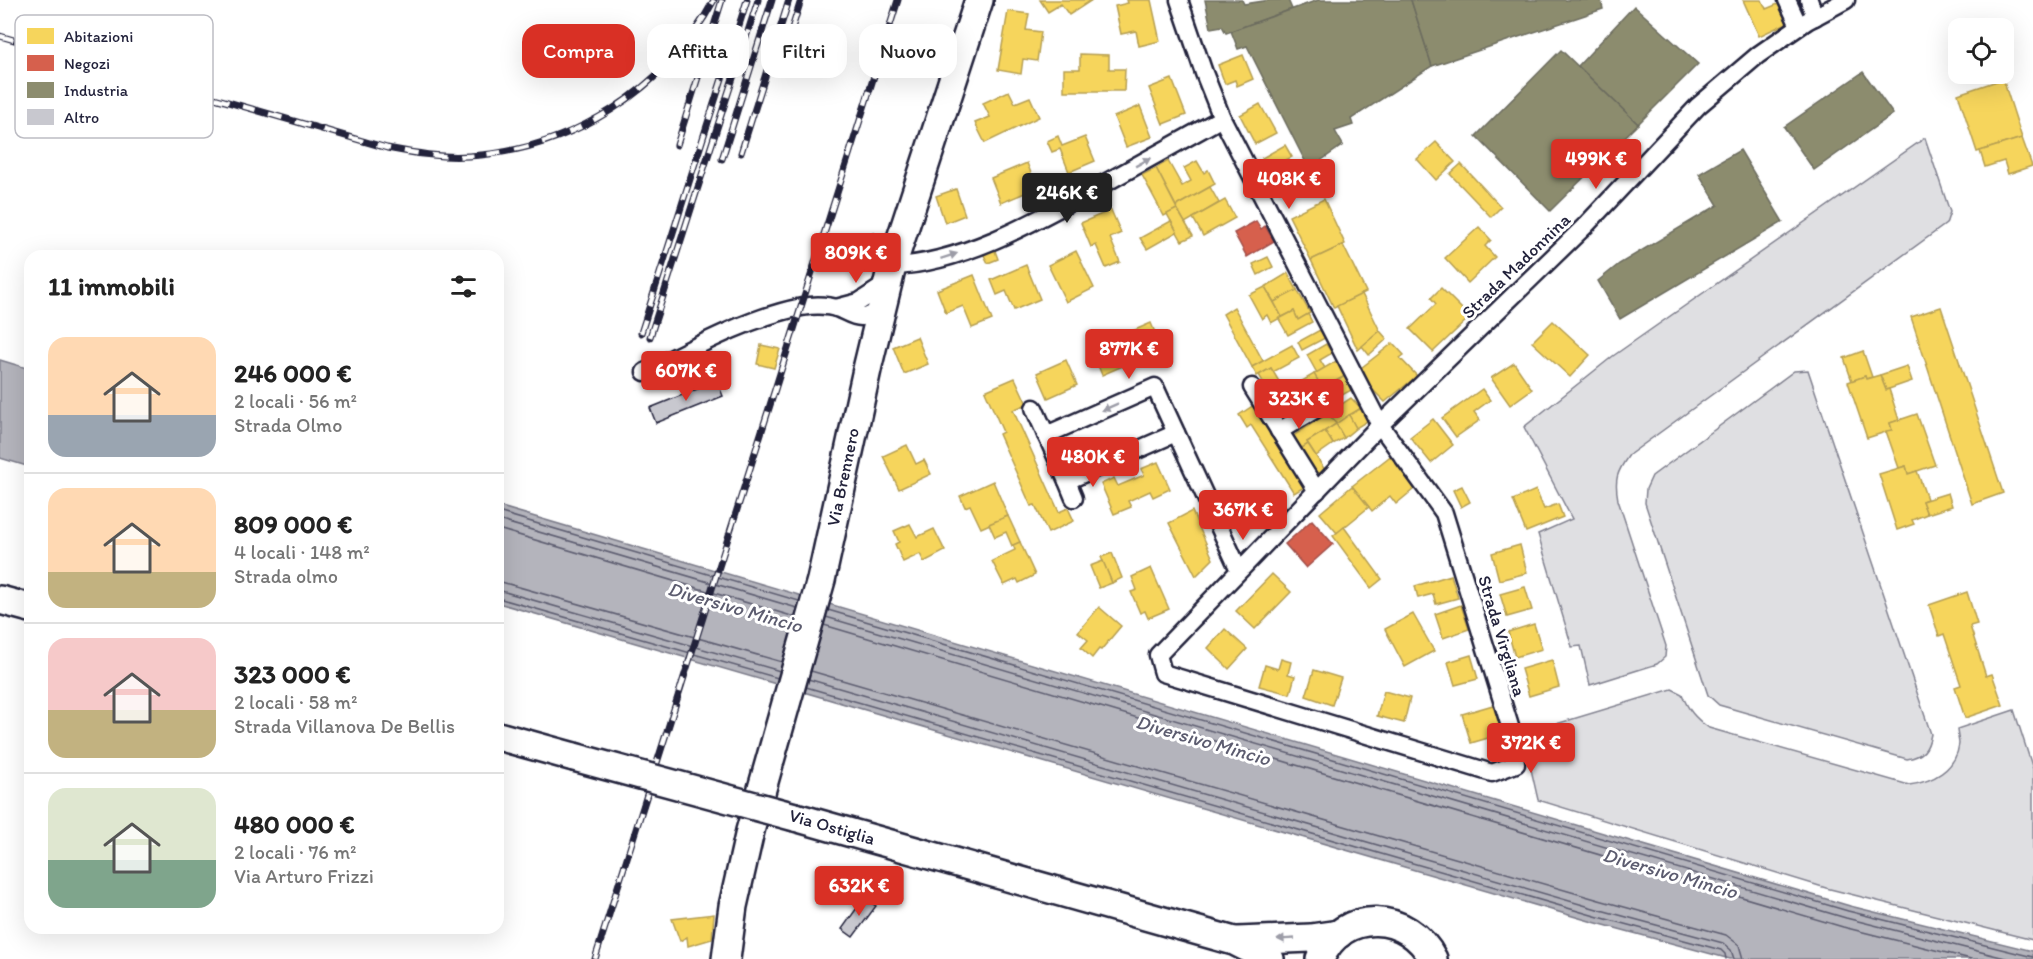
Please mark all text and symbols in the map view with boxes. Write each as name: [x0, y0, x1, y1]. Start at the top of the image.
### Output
legend: [15, 15, 213, 138]
map controls: [1948, 18, 2014, 84]
button: locate: [1948, 18, 2014, 84]
chip: Compra: [522, 24, 635, 78]
chip: Affitta: [647, 24, 749, 78]
chip: Filtri: [761, 24, 847, 78]
chip: Nuovo: [859, 24, 957, 78]
text: Abitazioni: [64, 27, 133, 46]
text: Negozi: [64, 54, 110, 73]
text: Industria: [64, 81, 129, 100]
text: Altro: [64, 108, 99, 127]
pin: 499K €: [1547, 139, 1645, 190]
text: 499K €: [1565, 146, 1627, 170]
one-way arrow: [1135, 157, 1152, 167]
pin: 408K €: [1240, 159, 1338, 210]
text: 408K €: [1257, 166, 1321, 190]
pin: 246K €: [1018, 173, 1116, 224]
text: 246K €: [1036, 180, 1098, 204]
street label: Strada Madonnina: [1457, 208, 1575, 323]
pin: 809K €: [807, 233, 905, 284]
text: 809K €: [825, 240, 887, 264]
one-way arrow: [940, 251, 958, 260]
text: 11 immobili: [48, 270, 175, 302]
icon: filters: [447, 270, 480, 303]
pin: 877K €: [1080, 329, 1178, 380]
text: 877K €: [1099, 336, 1159, 360]
pin: 607K €: [637, 351, 735, 402]
text: 246 000 €: [234, 357, 352, 389]
text: 607K €: [655, 358, 717, 382]
icon: home: [96, 361, 168, 433]
pin: 323K €: [1250, 379, 1348, 430]
text: 323K €: [1268, 386, 1330, 410]
text: 2 locali · 56 m²: [234, 389, 357, 413]
one-way arrow: [1100, 402, 1118, 412]
text: Strada Olmo: [234, 413, 342, 437]
street label: Via Brennero: [822, 426, 864, 528]
pin: 480K €: [1044, 437, 1142, 488]
text: 480K €: [1061, 444, 1125, 468]
pin: 367K €: [1194, 490, 1292, 541]
text: 367K €: [1213, 497, 1273, 521]
text: 809 000 €: [234, 508, 352, 540]
icon: home: [96, 512, 168, 584]
text: 4 locali · 148 m²: [234, 540, 370, 564]
text: Strada olmo: [234, 564, 338, 588]
street label: Strada Virgliana: [1473, 573, 1531, 700]
water label: Diversivo Mincio: [665, 576, 806, 638]
text: 323 000 €: [234, 658, 351, 690]
icon: home: [96, 662, 168, 734]
text: 2 locali · 58 m²: [234, 690, 357, 714]
water label: Diversivo Mincio: [1133, 709, 1274, 771]
text: Strada Villanova De Bellis: [234, 714, 455, 738]
pin: 372K €: [1482, 723, 1580, 774]
text: 372K €: [1501, 730, 1561, 754]
street label: Via Ostiglia: [787, 804, 878, 850]
text: 480 000 €: [234, 808, 354, 840]
icon: home: [96, 812, 168, 884]
text: 2 locali · 76 m²: [234, 840, 356, 864]
water label: Diversivo Mincio: [1600, 842, 1741, 904]
text: Via Arturo Frizzi: [234, 864, 374, 888]
pin: 632K €: [810, 866, 908, 917]
text: 632K €: [829, 873, 889, 897]
one-way arrow: [1277, 934, 1296, 944]

